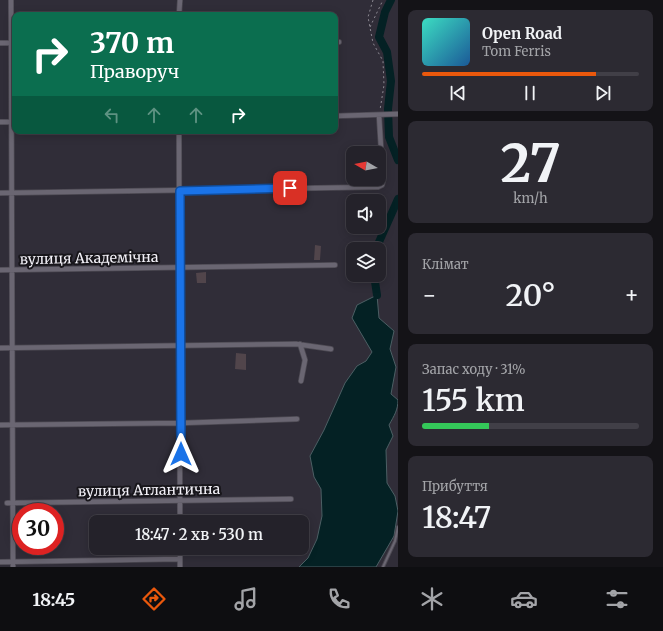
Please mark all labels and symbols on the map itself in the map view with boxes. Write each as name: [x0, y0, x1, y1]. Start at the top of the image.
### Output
north arrow: [346, 146, 386, 186]
pin: [273, 171, 307, 205]
street label: вулиця Академічна: [19, 248, 159, 268]
position arrow: [160, 433, 202, 475]
street label: вулиця Атлантична: [78, 480, 221, 500]
speed limit sign: 30: [12, 503, 64, 555]

